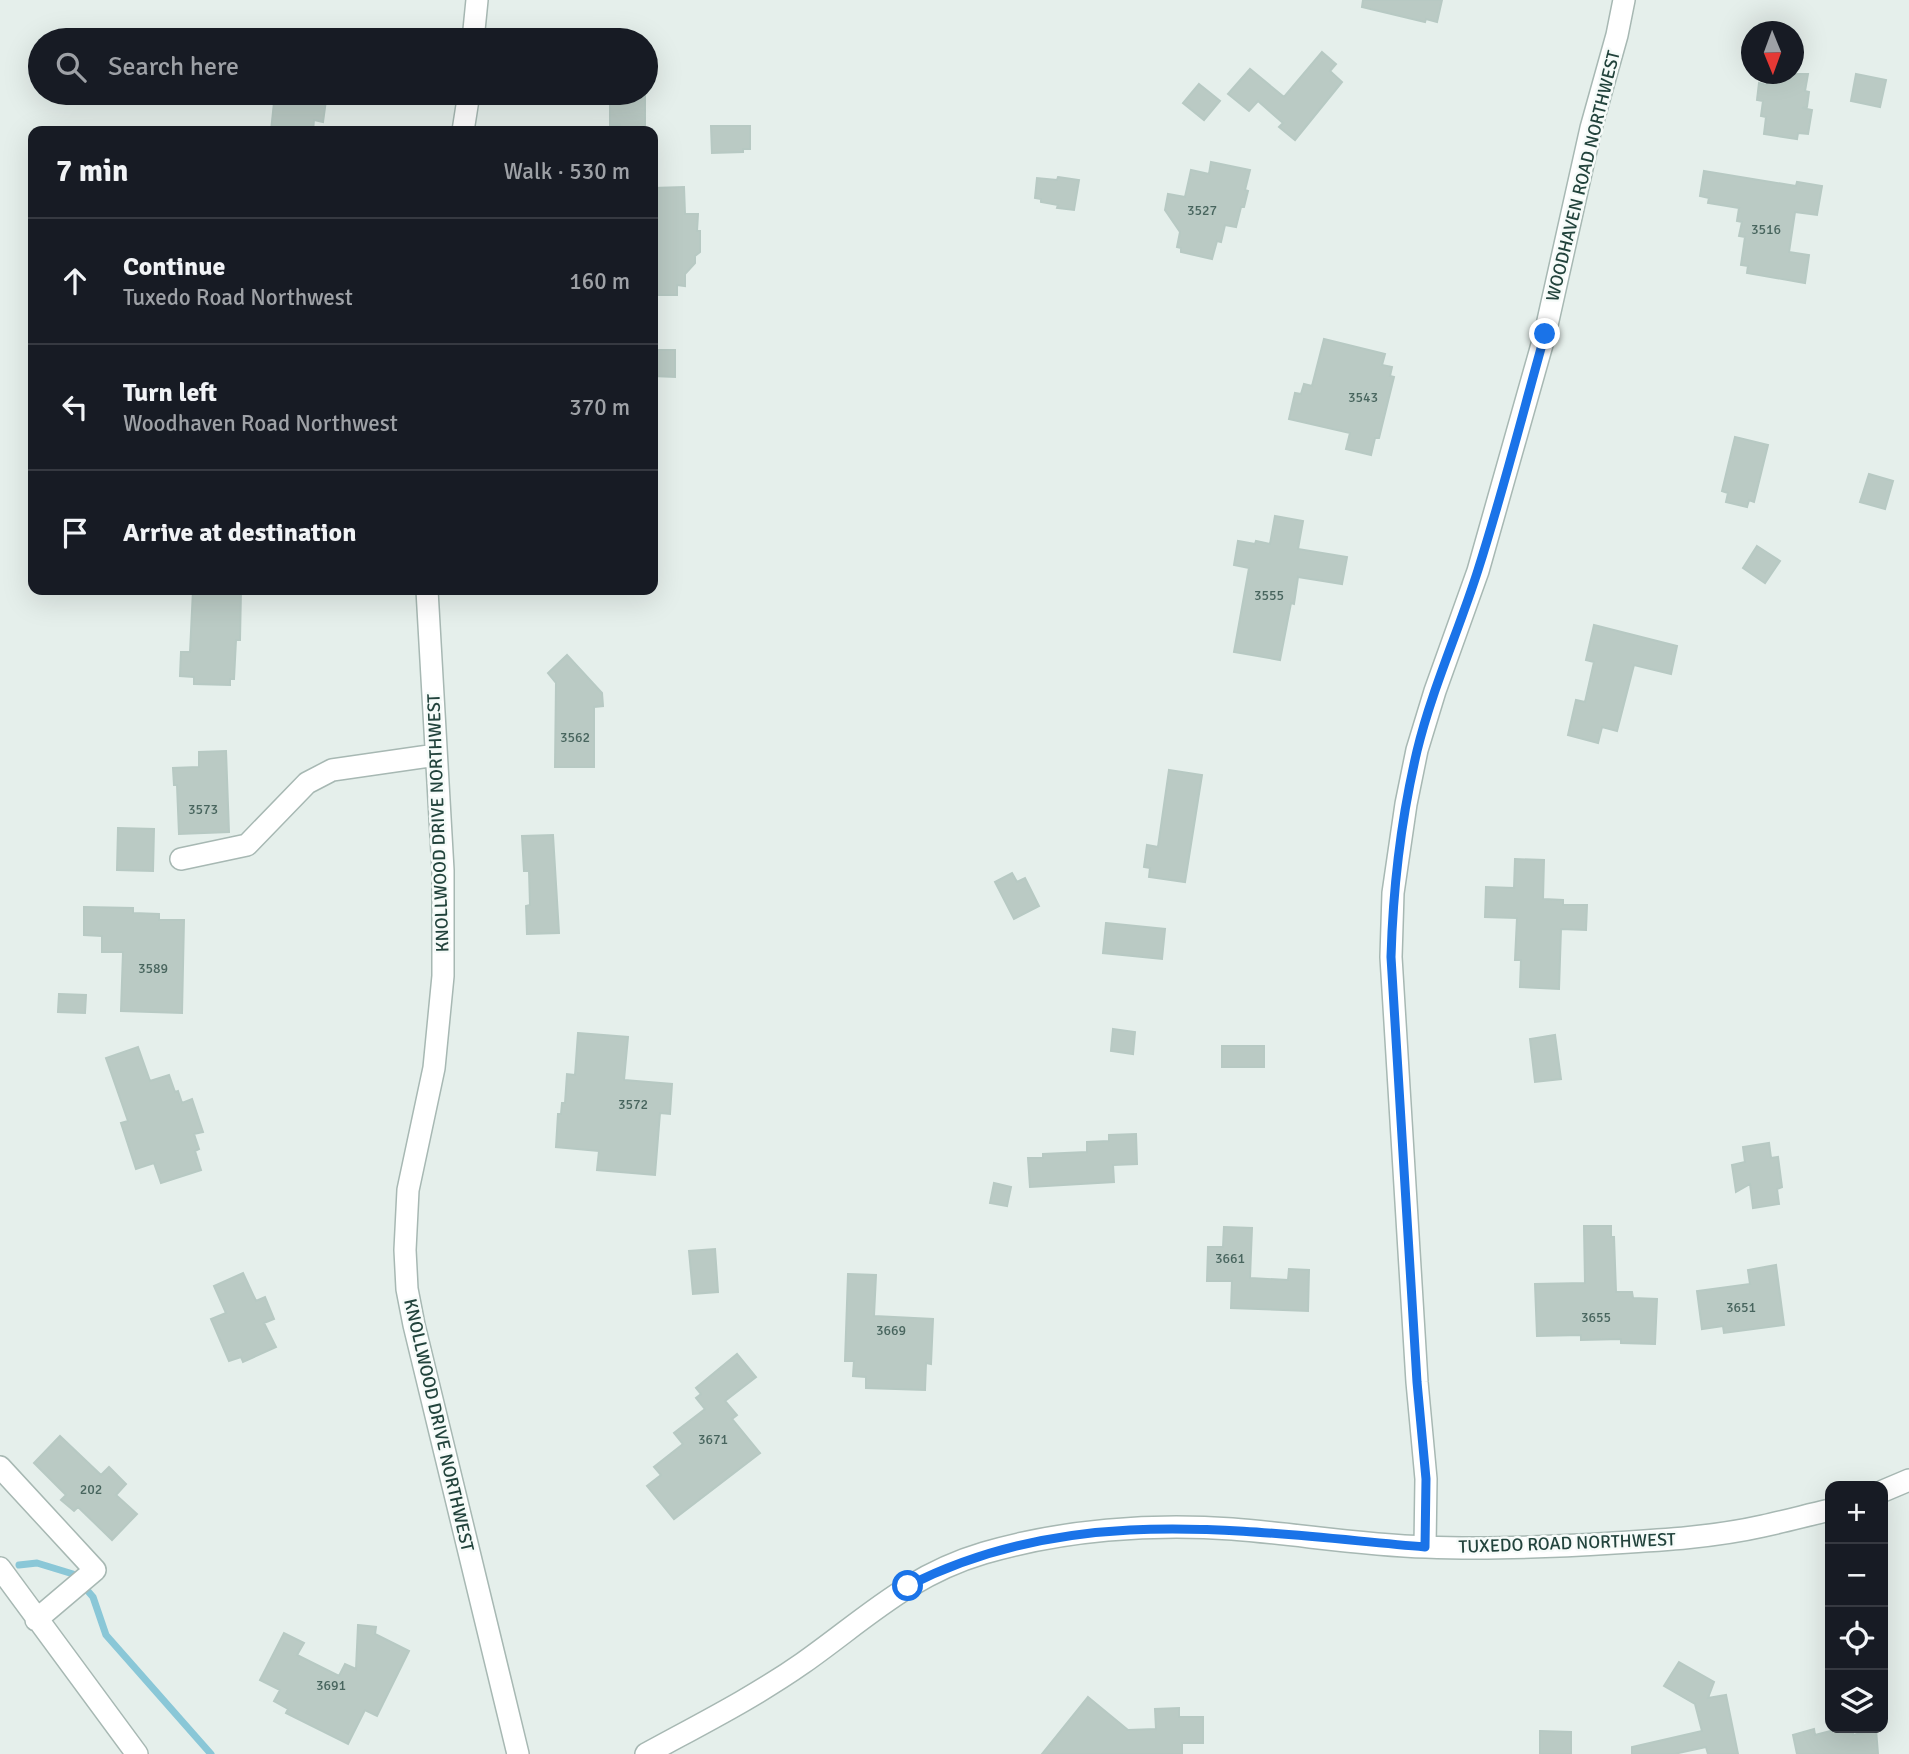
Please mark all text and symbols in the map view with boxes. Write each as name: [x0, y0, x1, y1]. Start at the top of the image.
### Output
north arrow: [1741, 21, 1804, 84]
search box: [28, 28, 658, 105]
icon: search: [52, 48, 90, 86]
street label: WOODHAVEN ROAD NORTHWEST: [1541, 48, 1625, 304]
text: Search here: [108, 51, 239, 83]
text: 7 min: [56, 153, 128, 190]
text: Walk · 530 m: [504, 157, 630, 186]
house number: 3527: [1187, 202, 1217, 219]
house number: 3516: [1751, 221, 1781, 238]
text: Continue: [123, 251, 225, 283]
icon: ahead: [56, 262, 94, 300]
text: 160 m: [569, 267, 630, 296]
text: Tuxedo Road Northwest: [123, 283, 353, 312]
route end: [1529, 318, 1560, 349]
text: Turn left: [123, 377, 217, 409]
icon: left: [56, 388, 94, 426]
house number: 3543: [1348, 389, 1378, 406]
text: 370 m: [569, 393, 630, 422]
text: Woodhaven Road Northwest: [123, 409, 398, 438]
icon: arrive: [56, 514, 94, 552]
text: Arrive at destination: [123, 517, 356, 549]
house number: 3555: [1254, 587, 1284, 604]
street label: KNOLLWOOD DRIVE NORTHWEST: [422, 693, 454, 953]
house number: 3562: [560, 729, 590, 746]
house number: 3573: [188, 801, 218, 818]
house number: 3589: [138, 960, 168, 977]
house number: 3572: [618, 1096, 648, 1113]
house number: 3661: [1215, 1250, 1245, 1267]
street label: KNOLLWOOD DRIVE NORTHWEST: [399, 1297, 479, 1554]
house number: 3651: [1726, 1299, 1756, 1316]
house number: 3655: [1581, 1309, 1611, 1326]
house number: 3669: [876, 1322, 906, 1339]
house number: 3671: [698, 1431, 728, 1448]
house number: 202: [80, 1481, 102, 1498]
map controls: [1825, 1481, 1888, 1733]
button: +: [1825, 1481, 1888, 1544]
street label: TUXEDO ROAD NORTHWEST: [1458, 1528, 1676, 1558]
button: −: [1825, 1544, 1888, 1607]
route start: [892, 1570, 923, 1601]
button: locate: [1825, 1607, 1888, 1670]
button: layers: [1825, 1670, 1888, 1733]
house number: 3691: [316, 1677, 346, 1694]

